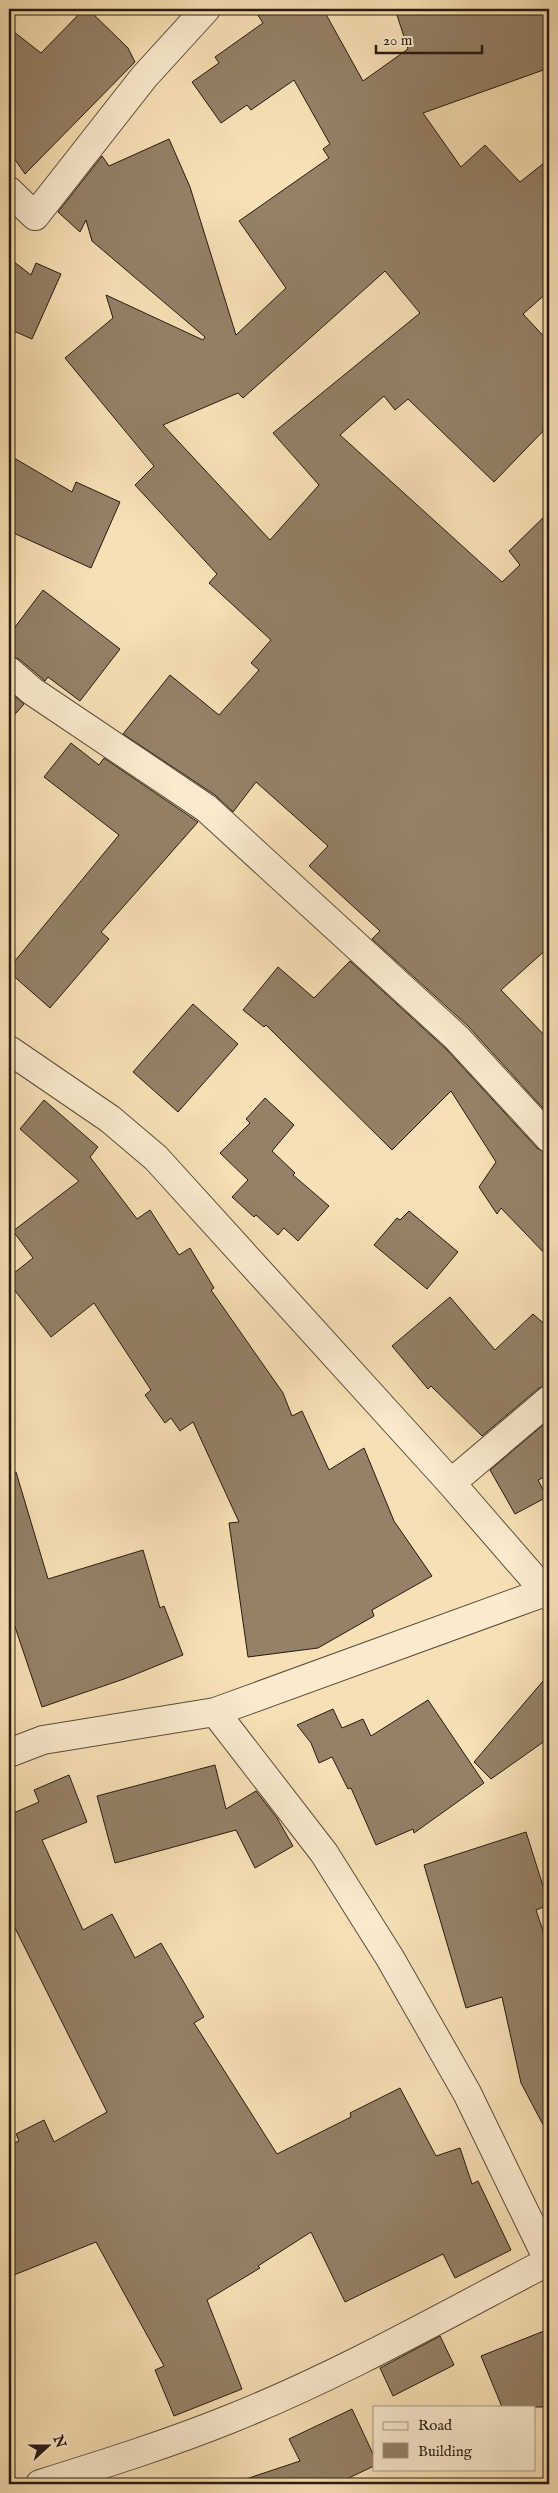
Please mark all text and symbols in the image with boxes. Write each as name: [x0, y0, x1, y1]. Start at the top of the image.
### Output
scale bar: [376, 22, 482, 54]
text: 20 m: [383, 31, 413, 50]
legend: [373, 2406, 536, 2470]
text: Road: [418, 2416, 453, 2435]
north arrow: [22, 2420, 72, 2470]
text: N: [48, 2432, 70, 2451]
text: Building: [418, 2442, 473, 2461]

